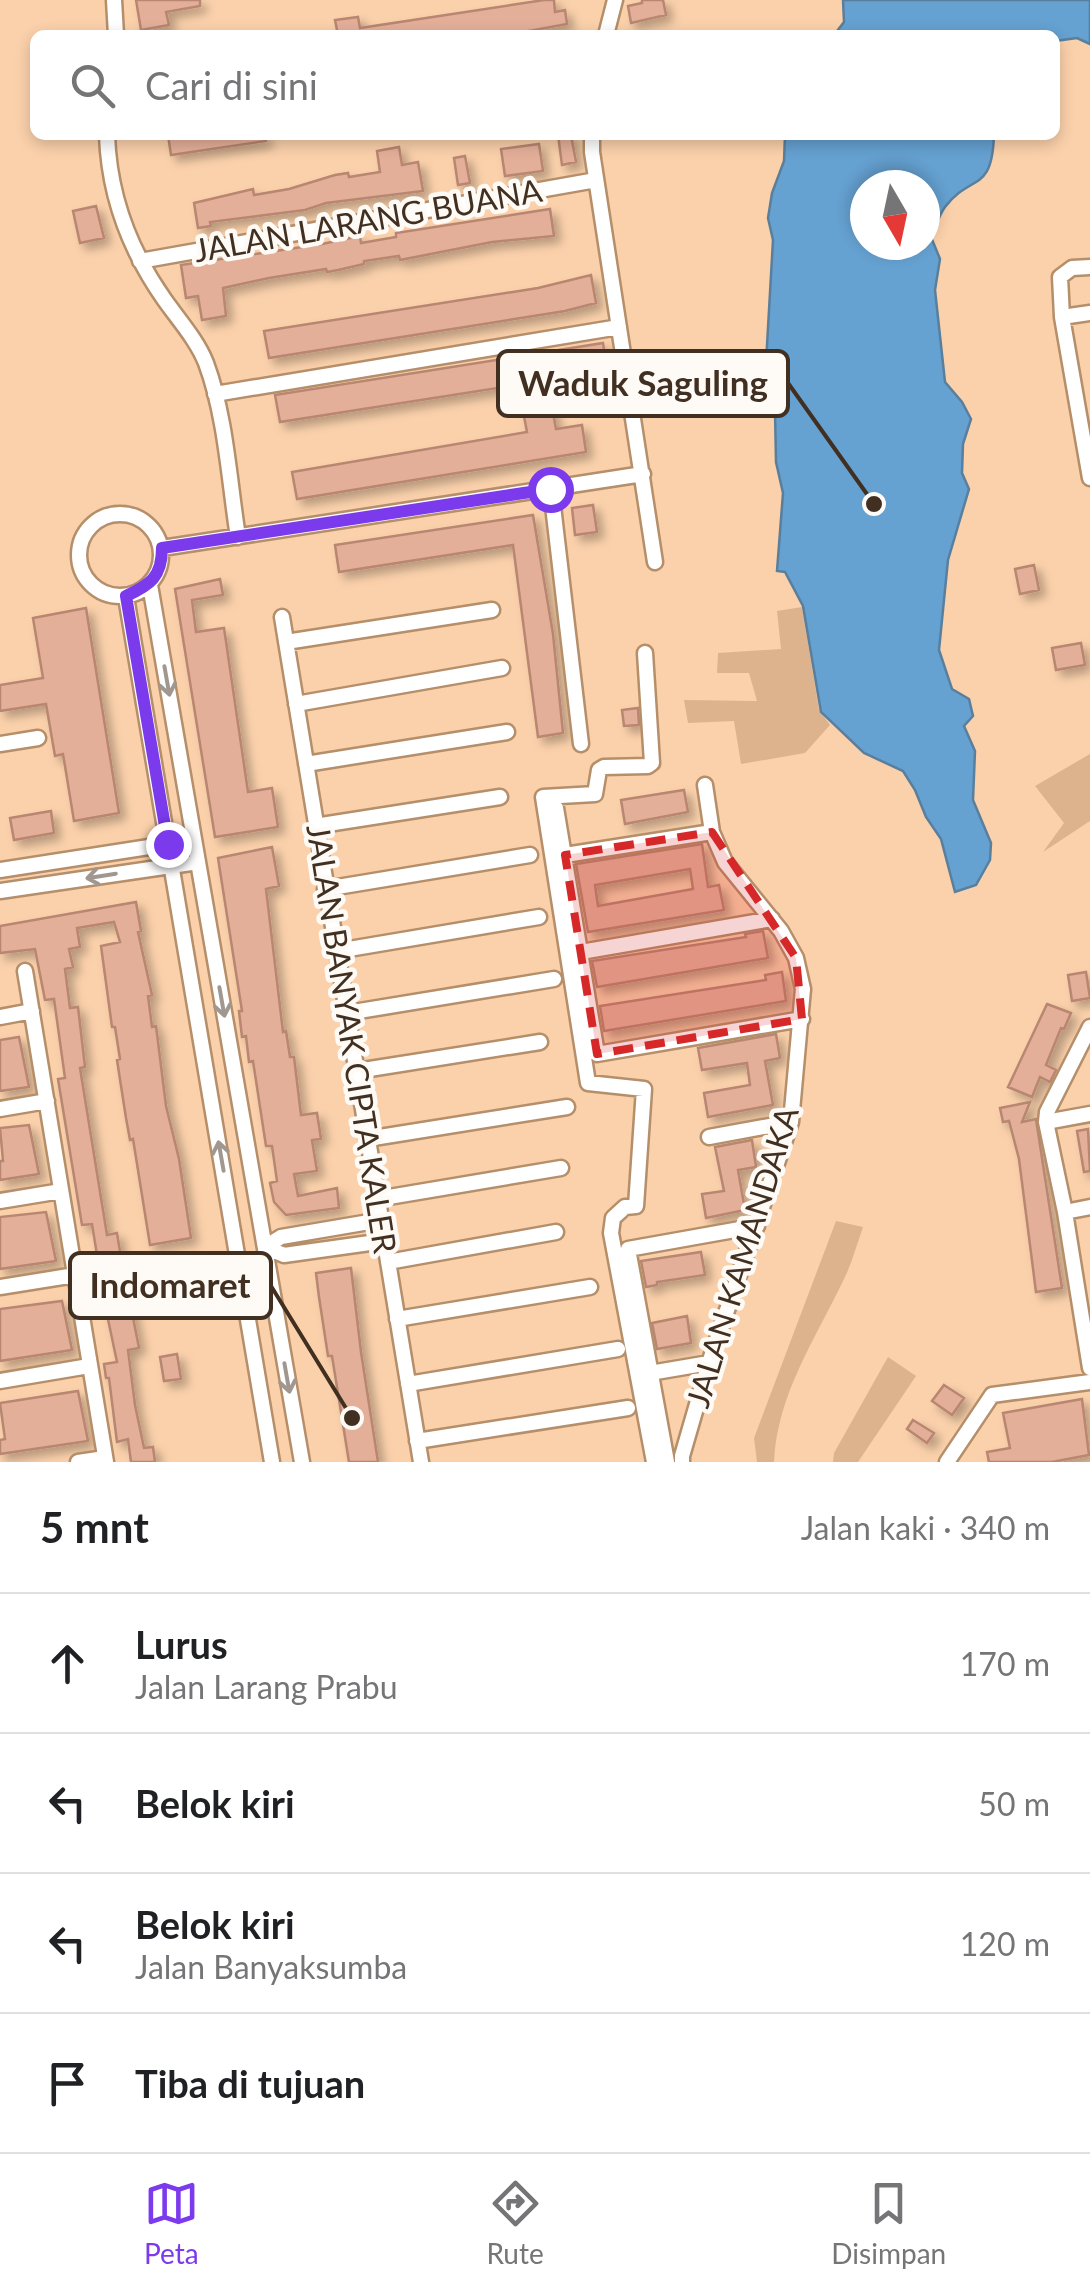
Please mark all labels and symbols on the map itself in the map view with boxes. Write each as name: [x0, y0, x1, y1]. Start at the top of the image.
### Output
street label: JALAN LARANG BUANA: [191, 170, 545, 269]
north arrow: [850, 170, 940, 260]
callout: Waduk Saguling: [498, 351, 788, 416]
text: Waduk Saguling: [518, 361, 768, 403]
route start: [528, 467, 574, 513]
one-way arrow: [158, 665, 177, 697]
route end: [146, 822, 192, 868]
street label: JALAN BANYAK CIPTA KALER: [299, 822, 406, 1256]
one-way arrow: [86, 867, 118, 885]
one-way arrow: [213, 985, 232, 1017]
street label: JALAN KAMANDAKA: [677, 1101, 806, 1412]
one-way arrow: [211, 1141, 230, 1173]
callout: Indomaret: [70, 1253, 271, 1318]
text: Indomaret: [90, 1263, 250, 1305]
one-way arrow: [278, 1361, 297, 1394]

